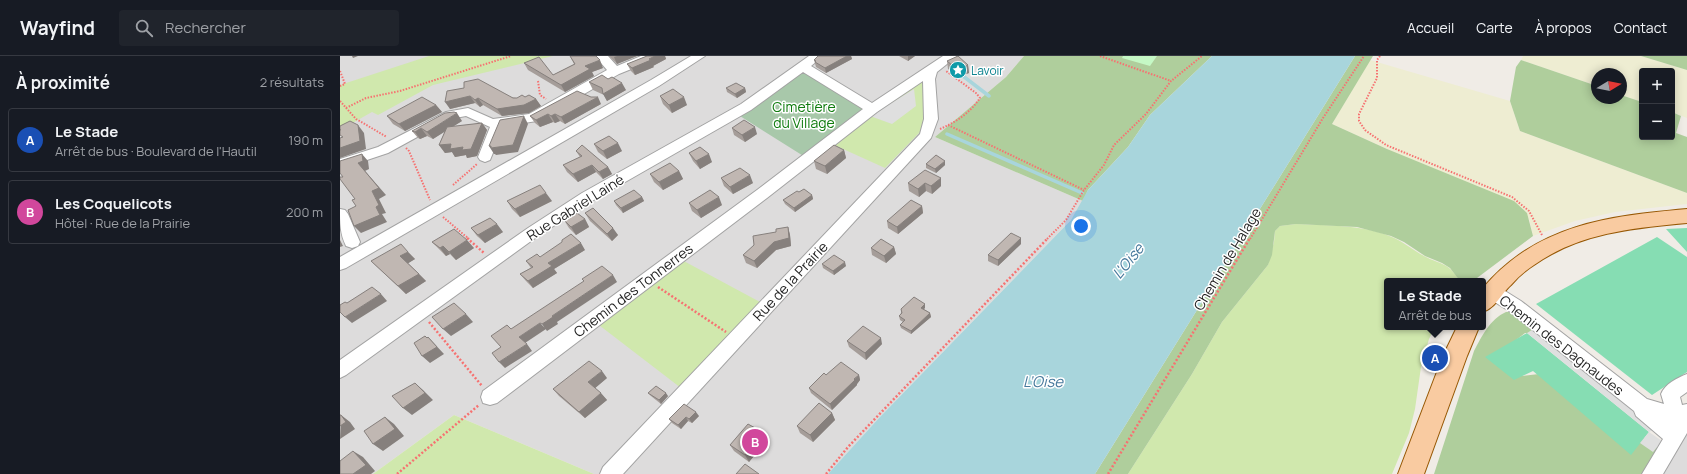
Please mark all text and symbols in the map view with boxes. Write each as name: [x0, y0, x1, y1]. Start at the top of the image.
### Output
search box: [119, 10, 399, 46]
text: Wayfind: [20, 15, 95, 41]
icon: search: [133, 17, 155, 39]
text: Rechercher: [165, 17, 246, 38]
text: Accueil: [1407, 18, 1454, 37]
text: Carte: [1476, 18, 1513, 37]
text: À propos: [1535, 18, 1592, 37]
text: Contact: [1614, 18, 1667, 37]
place icon: Lavoir: [948, 60, 968, 80]
place label: Lavoir: [971, 62, 1004, 79]
north arrow: [1591, 68, 1627, 104]
map controls: [1639, 68, 1675, 140]
button: +: [1639, 68, 1675, 104]
text: À proximité: [16, 71, 110, 94]
text: 2 résultats: [260, 73, 324, 91]
park label: Cimetière du Village: [772, 97, 836, 132]
button: −: [1639, 104, 1675, 140]
text: Le Stade: [55, 121, 118, 142]
text: A: [26, 131, 34, 149]
text: 190 m: [288, 131, 323, 149]
text: Arrêt de bus · Boulevard de l'Hautil: [55, 142, 257, 160]
street label: Rue Gabriel Lainé: [523, 169, 627, 245]
text: Les Coquelicots: [55, 193, 172, 214]
text: B: [26, 203, 34, 221]
text: 200 m: [286, 203, 323, 221]
street label: Chemin de Halage: [1189, 204, 1265, 314]
text: Hôtel · Rue de la Prairie: [55, 214, 190, 232]
your location: [1071, 216, 1091, 236]
street label: Rue de la Prairie: [748, 237, 832, 325]
water label: L'Oise: [1107, 238, 1150, 283]
street label: Chemin des Tonnerres: [569, 239, 697, 341]
popup: [1384, 278, 1486, 330]
text: Le Stade: [1398, 285, 1462, 306]
street label: Chemin des Dagnaudes: [1496, 290, 1628, 400]
text: Arrêt de bus: [1398, 306, 1472, 324]
pin: A: [1422, 343, 1448, 373]
water label: L’Oise: [1023, 371, 1064, 392]
pin: B: [742, 427, 768, 457]

